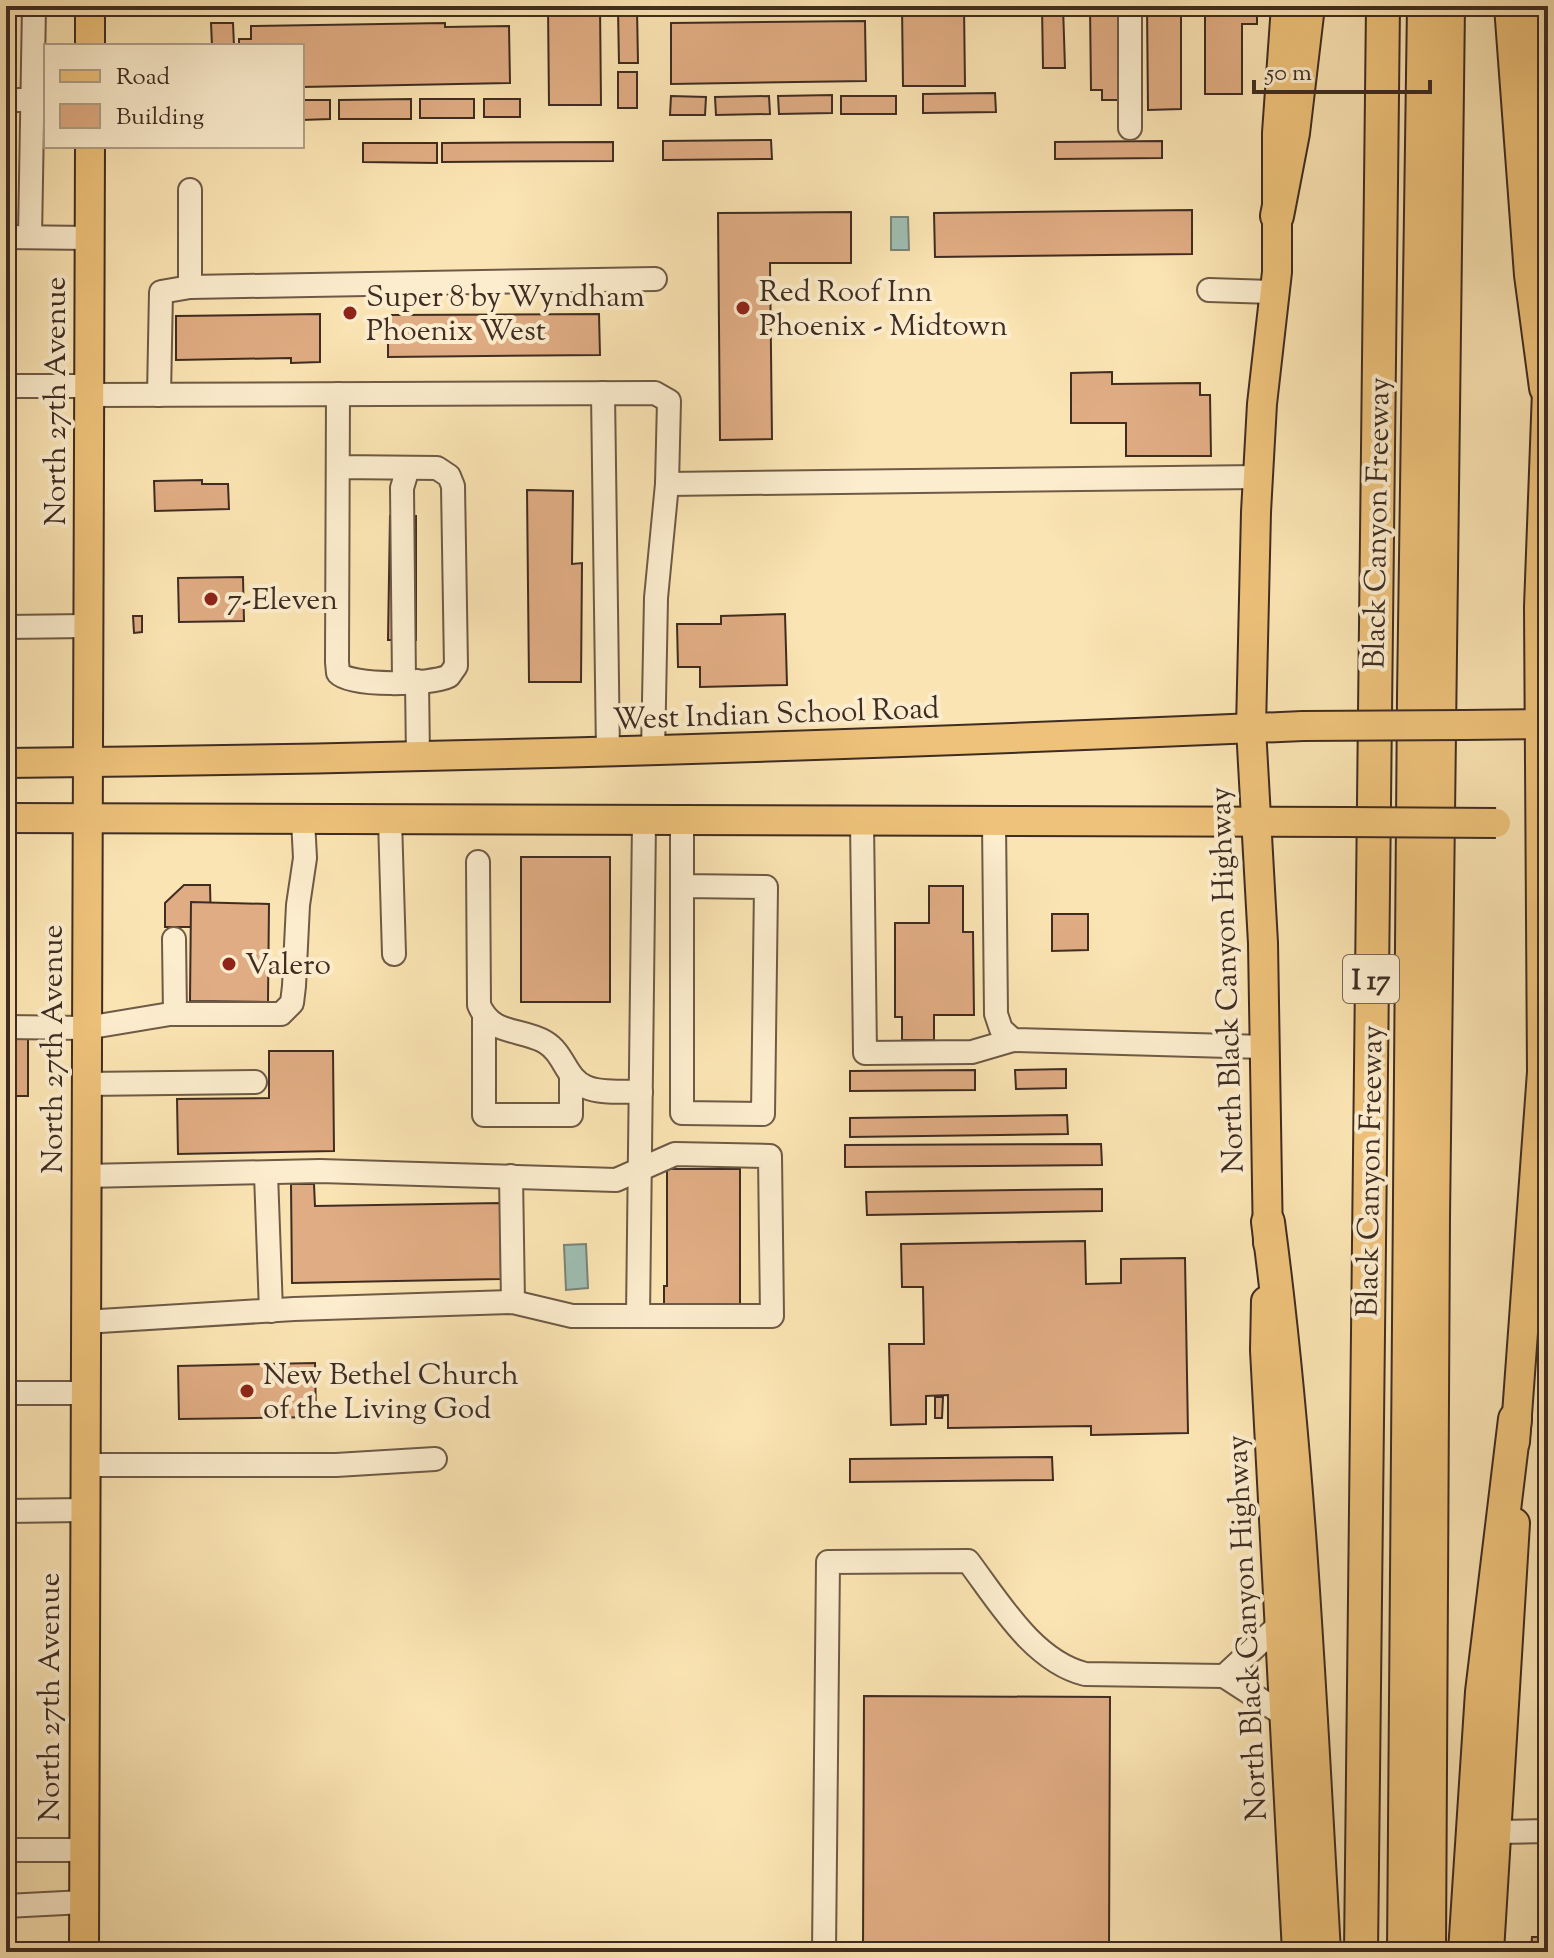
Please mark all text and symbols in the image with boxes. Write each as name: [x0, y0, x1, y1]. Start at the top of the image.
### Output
legend: [44, 44, 304, 148]
scale bar: [1254, 44, 1430, 94]
text: 50 m: [1264, 57, 1312, 91]
text: Road: [116, 61, 170, 95]
text: Building: [116, 101, 205, 135]
place label: Red Roof Inn Phoenix - Midtown: [759, 272, 1008, 349]
street label: North 27th Avenue: [36, 277, 79, 526]
place label: Super 8 by Wyndham Phoenix West: [366, 277, 645, 354]
marker: Red Roof Inn Phoenix - Midtown: [734, 299, 752, 317]
marker: Super 8 by Wyndham Phoenix West: [341, 304, 359, 322]
street label: Black Canyon Freeway: [1354, 377, 1403, 669]
place label: 7-Eleven: [227, 580, 338, 623]
marker: 7-Eleven: [202, 590, 220, 608]
street label: West Indian School Road: [612, 688, 940, 743]
street label: North Black Canyon Highway: [1200, 786, 1257, 1174]
street label: North 27th Avenue: [33, 925, 76, 1174]
place label: Valero: [245, 945, 331, 988]
marker: Valero: [220, 955, 238, 973]
road number: I 17: [1343, 955, 1399, 1003]
street label: Black Canyon Freeway: [1347, 1025, 1396, 1317]
place label: New Bethel Church of the Living God: [263, 1355, 519, 1432]
marker: New Bethel Church of the Living God: [238, 1382, 256, 1400]
street label: North Black Canyon Highway: [1217, 1434, 1280, 1822]
street label: North 27th Avenue: [30, 1573, 73, 1822]

